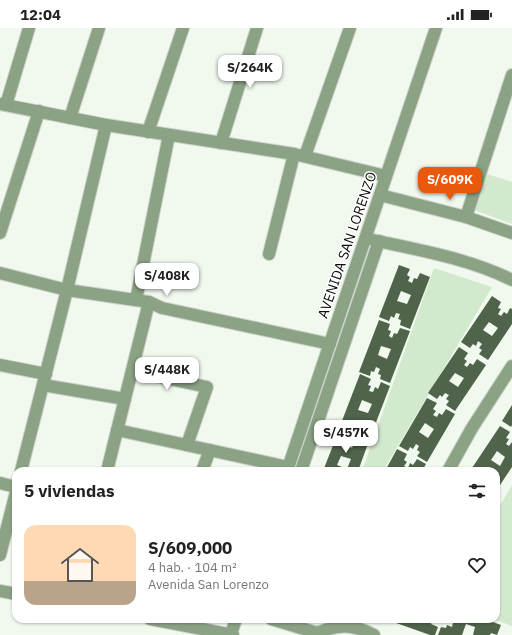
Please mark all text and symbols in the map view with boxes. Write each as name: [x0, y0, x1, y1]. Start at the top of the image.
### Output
text: 12:04: [20, 5, 61, 24]
pin: S/264K: [217, 55, 283, 89]
text: S/264K: [227, 59, 273, 76]
pin: S/609K: [417, 167, 483, 201]
street label: AVENIDA SAN LORENZO: [313, 169, 381, 321]
text: S/609K: [427, 171, 473, 188]
pin: S/408K: [134, 263, 200, 297]
text: S/408K: [144, 267, 190, 284]
pin: S/448K: [134, 357, 200, 391]
text: S/448K: [144, 361, 190, 378]
pin: S/457K: [313, 420, 379, 454]
text: S/457K: [323, 424, 369, 441]
text: 5 viviendas: [24, 480, 115, 502]
icon: filters: [466, 480, 488, 502]
text: S/609,000: [148, 537, 232, 559]
icon: home: [56, 541, 104, 589]
icon: heart: [466, 554, 488, 576]
text: 4 hab. · 104 m²: [148, 559, 237, 576]
text: Avenida San Lorenzo: [148, 576, 269, 593]

